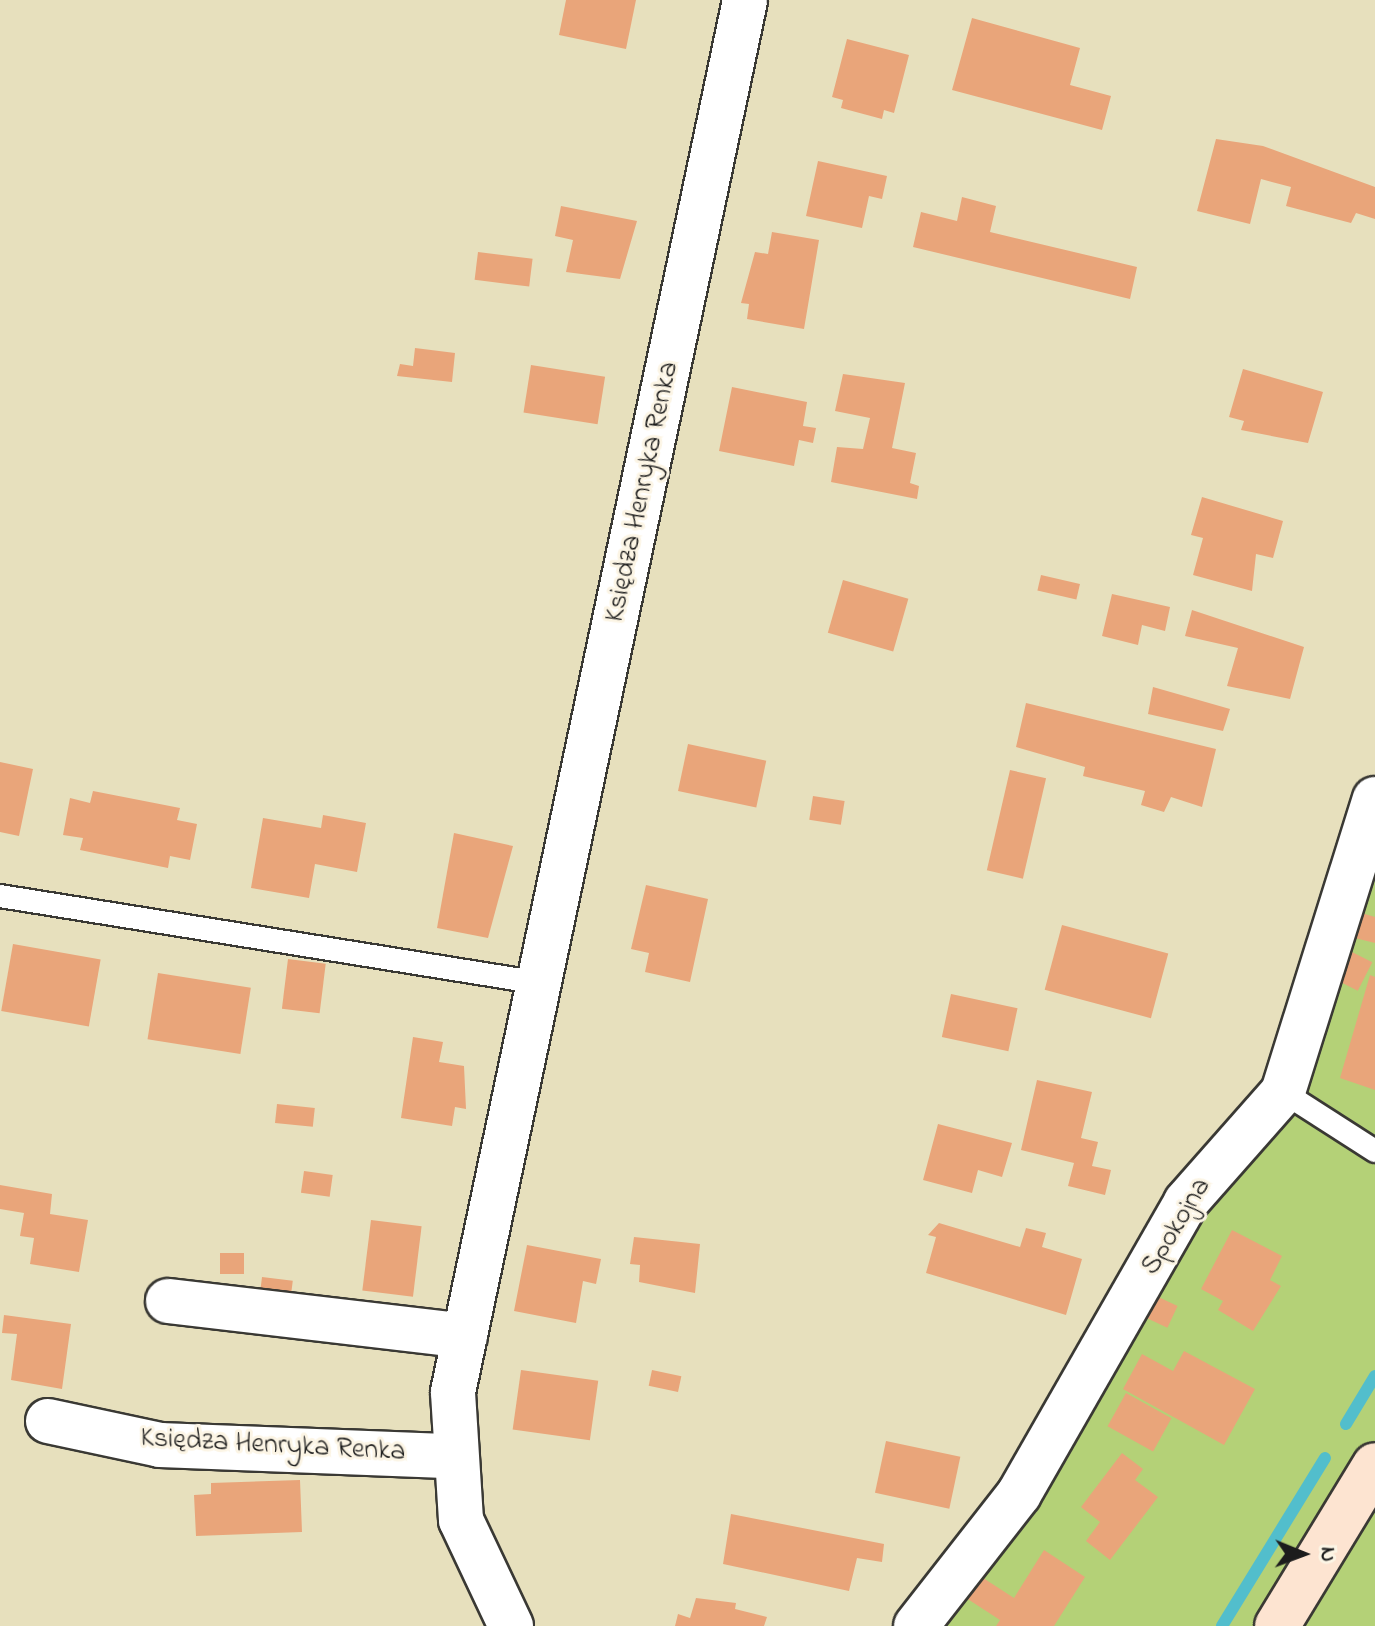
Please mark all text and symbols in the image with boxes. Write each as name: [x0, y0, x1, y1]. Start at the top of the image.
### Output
street label: Księdza Henryka Renka: [599, 359, 687, 625]
street label: Spokojna: [1135, 1172, 1219, 1282]
street label: Księdza Henryka Renka: [140, 1422, 406, 1470]
north arrow: [1263, 1514, 1343, 1594]
text: N: [1311, 1547, 1343, 1562]

